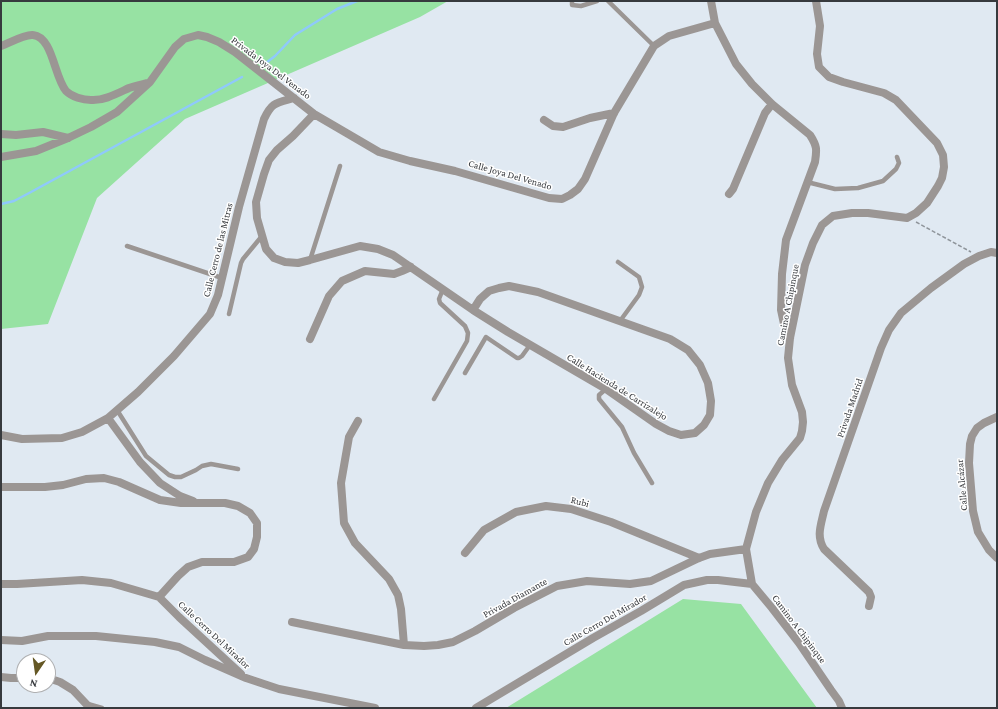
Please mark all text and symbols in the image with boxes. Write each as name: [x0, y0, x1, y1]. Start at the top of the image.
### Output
street label: Privada Joya Del Venado: [229, 34, 313, 102]
street label: Calle Joya Del Venado: [467, 157, 553, 193]
street label: Calle Cerro de las Mitras: [200, 202, 236, 298]
street label: Camino A Chipinque: [774, 263, 802, 347]
street label: Calle Hacienda de Carrizalejo: [564, 351, 670, 423]
street label: Privada Madrid: [834, 377, 866, 439]
street label: Calle Alcázar: [954, 459, 970, 511]
street label: Rubi: [570, 494, 590, 510]
street label: Privada Diamante: [481, 575, 549, 621]
street label: Calle Cerro Del Mirador: [561, 591, 649, 649]
street label: Camino A Chipinque: [769, 592, 829, 666]
street label: Calle Cerro Del Mirador: [175, 598, 253, 672]
north arrow: [16, 653, 56, 693]
text: N: [29, 677, 39, 690]

